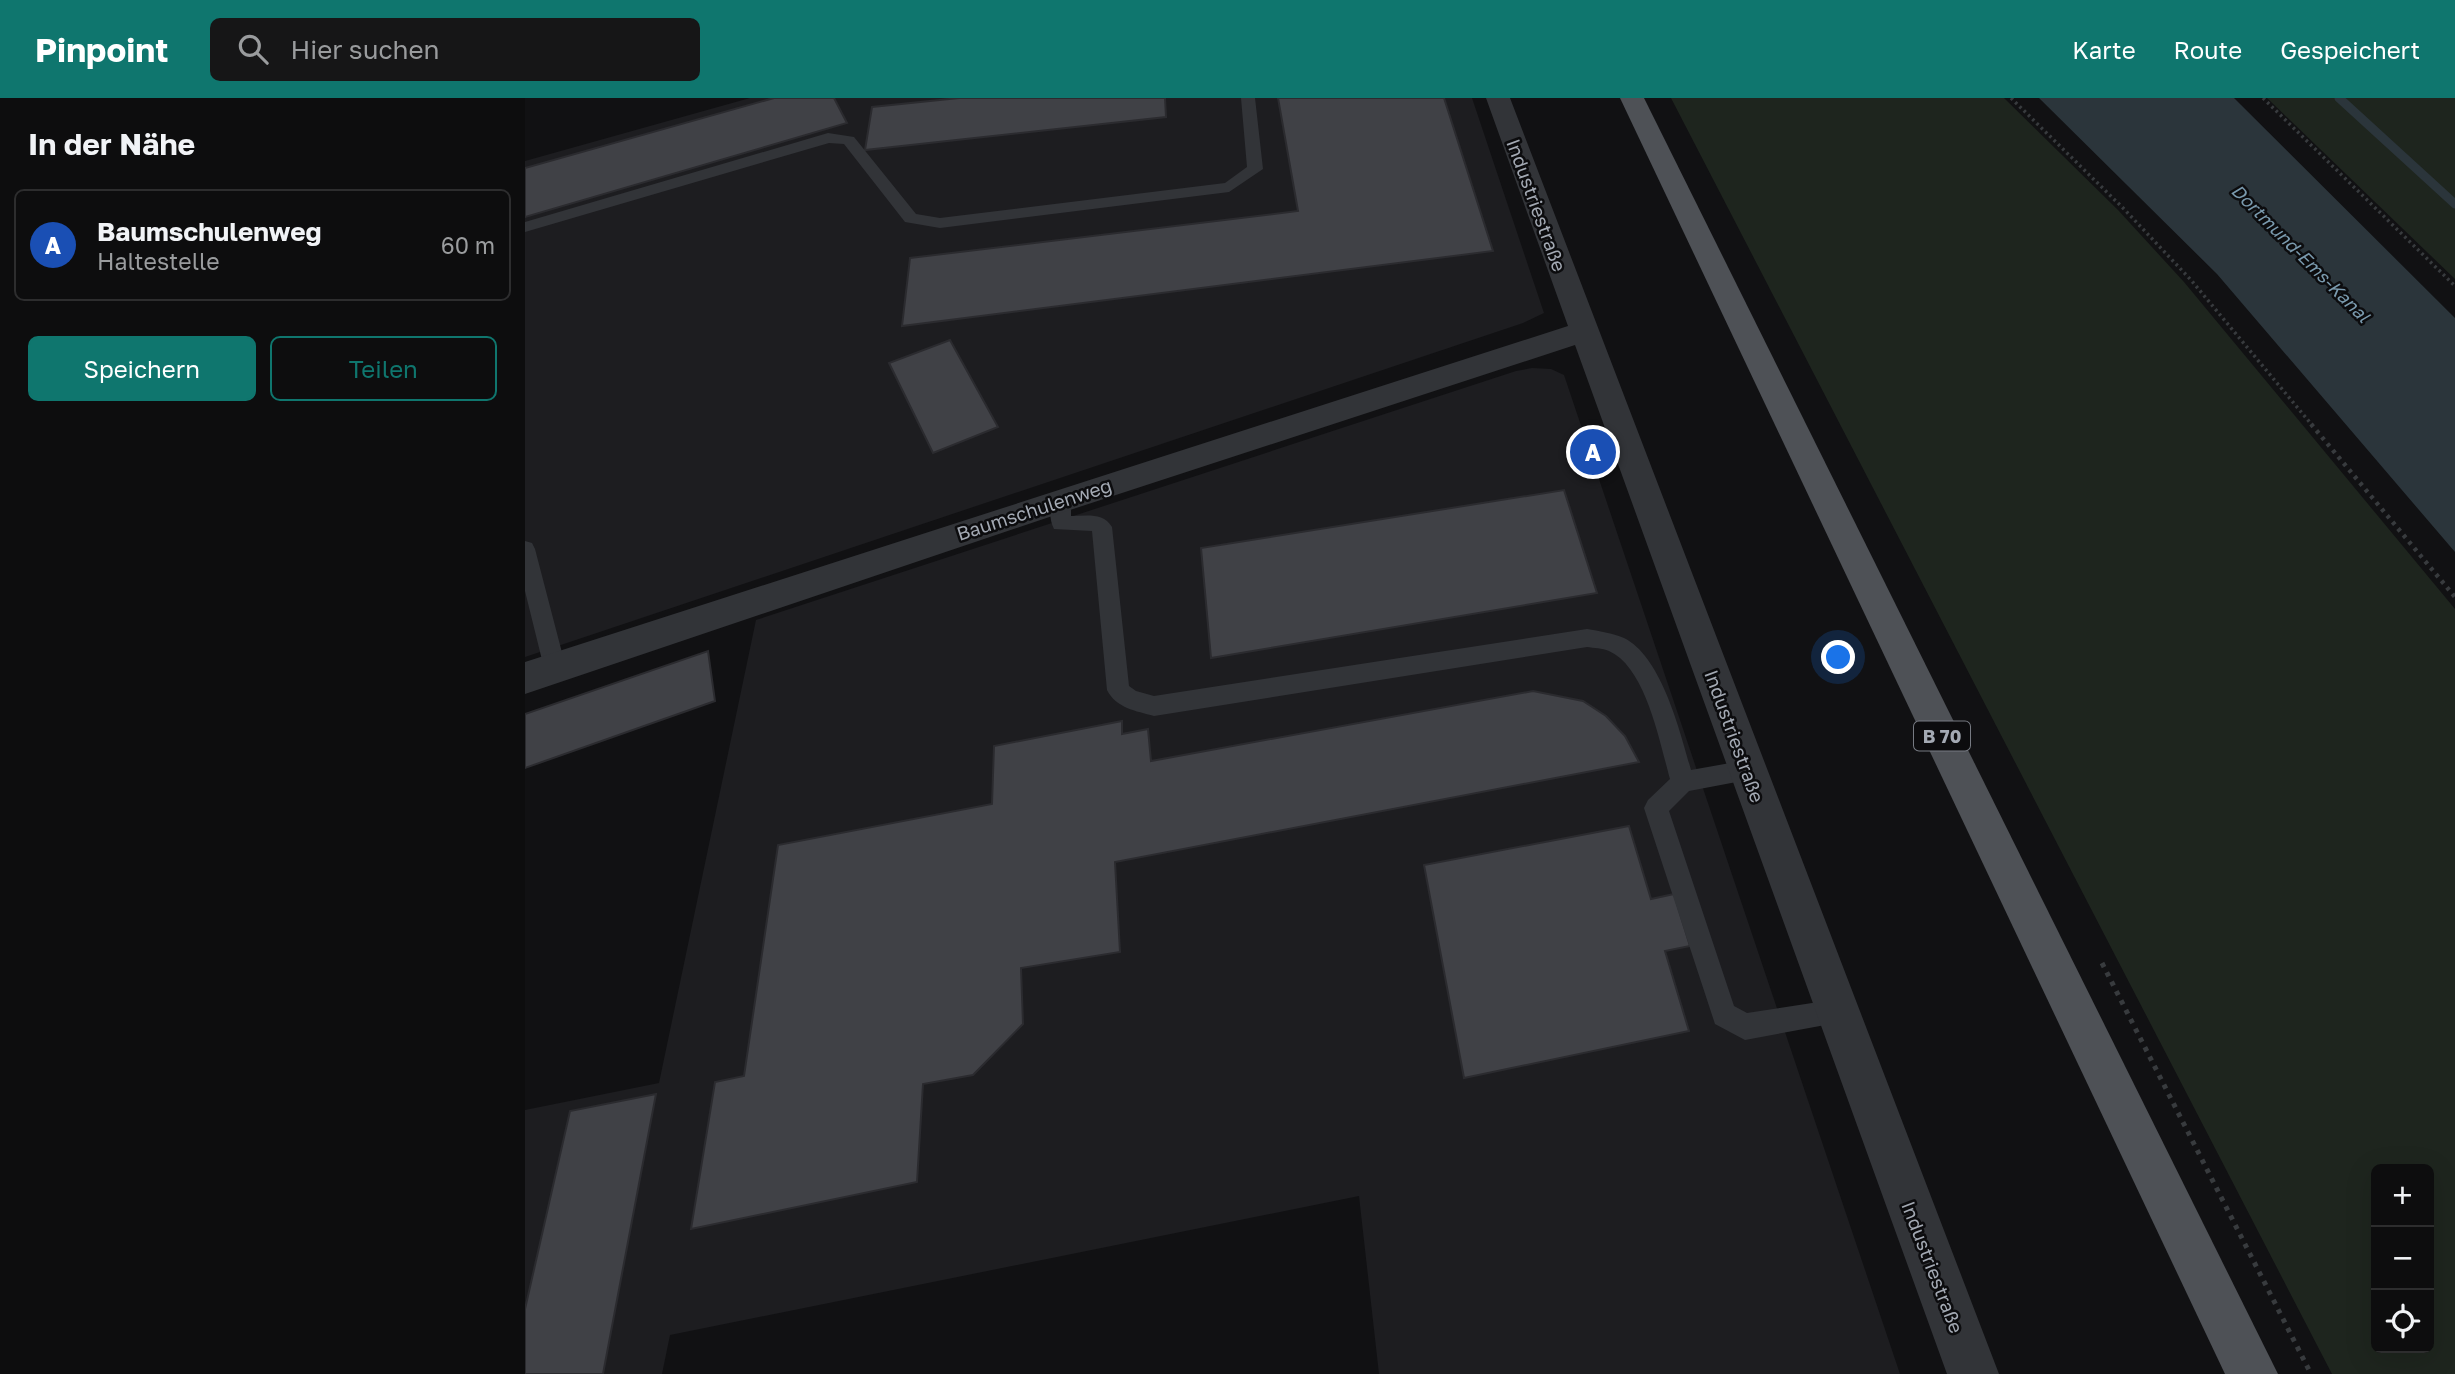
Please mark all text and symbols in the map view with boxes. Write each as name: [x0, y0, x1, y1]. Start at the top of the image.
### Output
search box: [210, 18, 700, 81]
text: Pinpoint: [35, 30, 168, 69]
icon: search: [234, 30, 272, 68]
text: Hier suchen: [290, 34, 440, 65]
text: Karte: [2072, 35, 2136, 64]
text: Route: [2174, 35, 2242, 64]
text: Gespeichert: [2280, 35, 2420, 64]
text: In der Nähe: [28, 126, 195, 162]
street label: Industriestraße: [1502, 135, 1572, 275]
water label: Dortmund-Ems-Kanal: [2227, 179, 2376, 328]
text: Baumschulenweg: [97, 216, 322, 247]
text: A: [45, 231, 61, 259]
text: 60 m: [441, 231, 495, 259]
text: Haltestelle: [97, 247, 219, 275]
button: Speichern: [28, 336, 256, 401]
button: Teilen: [270, 336, 497, 401]
pin: A: [1570, 426, 1616, 478]
street label: Baumschulenweg: [954, 473, 1114, 545]
your location: [1821, 640, 1855, 674]
street label: Industriestraße: [1700, 666, 1770, 806]
road number: B 70: [1914, 722, 1970, 750]
map controls: [2371, 1164, 2434, 1353]
button: +: [2371, 1164, 2434, 1227]
street label: Industriestraße: [1897, 1198, 1969, 1336]
button: −: [2371, 1227, 2434, 1290]
button: locate: [2371, 1290, 2434, 1353]

